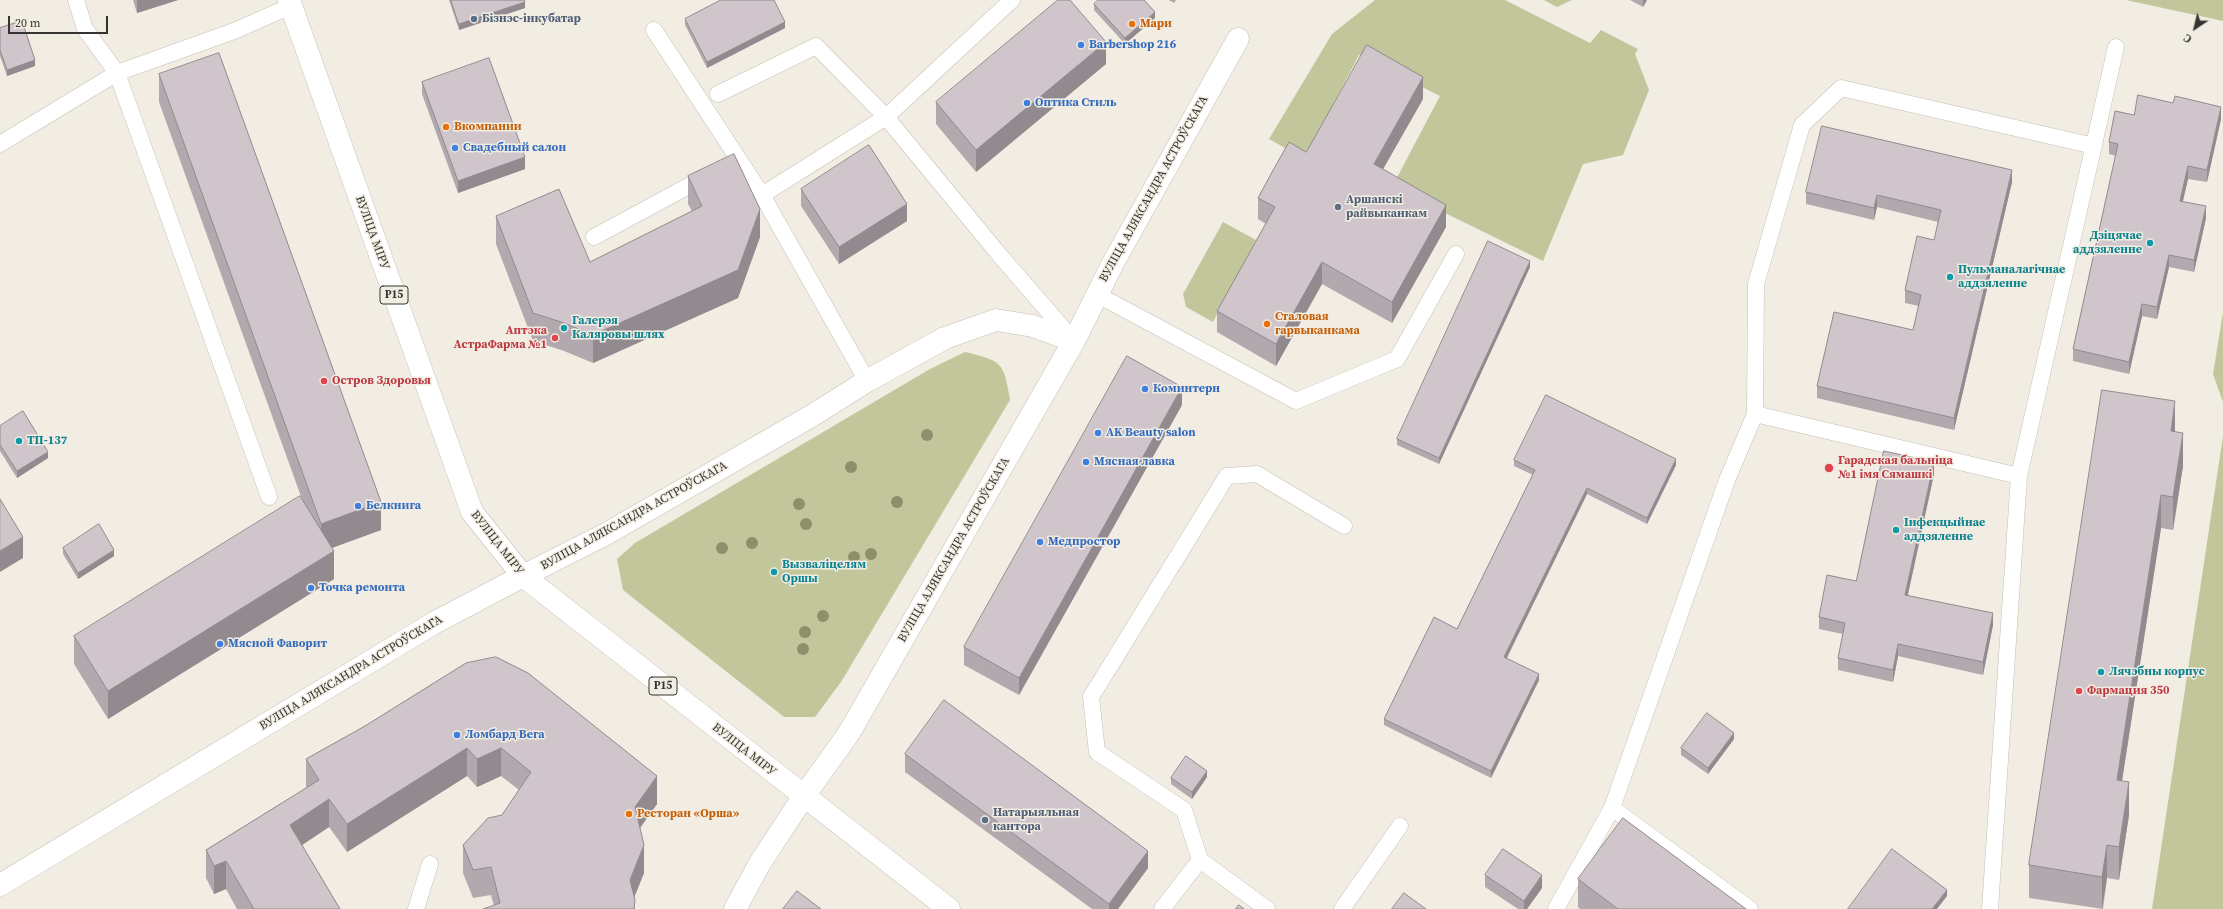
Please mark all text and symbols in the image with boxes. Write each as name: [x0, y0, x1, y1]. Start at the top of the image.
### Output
scale bar: [10, 8, 110, 34]
north arrow: [2175, 8, 2215, 48]
place label: Бізнэс-інкубатар: [482, 12, 581, 26]
marker: Бізнэс-інкубатар: [469, 14, 479, 24]
text: 20 m: [15, 15, 41, 31]
place label: Мари: [1140, 17, 1172, 31]
marker: Мари: [1127, 19, 1137, 29]
text: С: [2181, 30, 2195, 46]
place label: Barbershop 216: [1089, 38, 1176, 52]
marker: Barbershop 216: [1076, 40, 1086, 50]
street label: ВУЛІЦА АЛЯКСАНДРА АСТРОЎСКАГА: [1097, 93, 1211, 285]
place label: Оптика Стиль: [1035, 96, 1116, 110]
marker: Оптика Стиль: [1022, 98, 1032, 108]
place label: Вкомпании: [454, 120, 522, 134]
marker: Вкомпании: [441, 122, 451, 132]
place label: Свадебный салон: [463, 141, 566, 155]
marker: Свадебный салон: [450, 143, 460, 153]
place label: Аршанскі райвыканкам: [1346, 193, 1427, 221]
street label: ВУЛІЦА МІРУ: [352, 194, 392, 272]
marker: Аршанскі райвыканкам: [1333, 202, 1343, 212]
place label: Дзіцячае аддзяленне: [2073, 229, 2142, 257]
marker: Дзіцячае аддзяленне: [2145, 238, 2155, 248]
place label: Пульманалагічнае аддзяленне: [1958, 263, 2065, 291]
marker: Пульманалагічнае аддзяленне: [1945, 272, 1955, 282]
road number: Р15: [380, 286, 408, 304]
place label: Сталовая гарвыканкама: [1275, 310, 1360, 338]
place label: Галерэя Каляровы шлях: [572, 314, 665, 342]
marker: Сталовая гарвыканкама: [1262, 319, 1272, 329]
marker: Галерэя Каляровы шлях: [559, 323, 569, 333]
place label: Аптэка АстраФарма №1: [454, 324, 547, 352]
marker: Аптэка АстраФарма №1: [550, 333, 560, 343]
place label: Остров Здоровья: [332, 374, 431, 388]
marker: Остров Здоровья: [319, 376, 329, 386]
place label: Коминтерн: [1153, 382, 1220, 396]
marker: Коминтерн: [1140, 384, 1150, 394]
place label: AK Beauty salon: [1106, 426, 1196, 440]
marker: AK Beauty salon: [1093, 428, 1103, 438]
place label: ТП-137: [27, 434, 67, 448]
marker: ТП-137: [14, 436, 24, 446]
place label: Гарадская бальніца №1 імя Сямашкі: [1838, 454, 1953, 482]
street label: ВУЛІЦА АЛЯКСАНДРА АСТРОЎСКАГА: [895, 455, 1013, 645]
place label: Мясная лавка: [1094, 455, 1175, 469]
marker: Мясная лавка: [1081, 457, 1091, 467]
street label: ВУЛІЦА АЛЯКСАНДРА АСТРОЎСКАГА: [538, 459, 730, 573]
marker: Гарадская бальніца №1 імя Сямашкі: [1823, 462, 1835, 474]
place label: Белкнига: [366, 499, 421, 513]
marker: Белкнига: [353, 501, 363, 511]
street label: ВУЛІЦА МІРУ: [467, 508, 527, 578]
place label: Інфекцыйнае аддзяленне: [1904, 516, 1985, 544]
marker: Інфекцыйнае аддзяленне: [1891, 525, 1901, 535]
place label: Медпростор: [1048, 535, 1120, 549]
marker: Медпростор: [1035, 537, 1045, 547]
place label: Вызваліцелям Оршы: [782, 558, 866, 586]
marker: Вызваліцелям Оршы: [769, 567, 779, 577]
place label: Точка ремонта: [319, 581, 405, 595]
marker: Точка ремонта: [306, 583, 316, 593]
street label: ВУЛІЦА АЛЯКСАНДРА АСТРОЎСКАГА: [257, 612, 445, 734]
place label: Мясной Фаворит: [228, 637, 327, 651]
marker: Мясной Фаворит: [215, 639, 225, 649]
place label: Лячэбны корпус: [2109, 665, 2205, 679]
marker: Лячэбны корпус: [2096, 667, 2106, 677]
road number: Р15: [649, 677, 677, 695]
place label: Фармация 350: [2087, 684, 2170, 698]
marker: Фармация 350: [2074, 686, 2084, 696]
street label: ВУЛІЦА МІРУ: [709, 720, 779, 780]
place label: Ломбард Вега: [465, 728, 545, 742]
marker: Ломбард Вега: [452, 730, 462, 740]
place label: Натарыяльная кантора: [993, 806, 1079, 834]
place label: Ресторан «Орша»: [637, 807, 739, 821]
marker: Ресторан «Орша»: [624, 809, 634, 819]
marker: Натарыяльная кантора: [980, 815, 990, 825]

